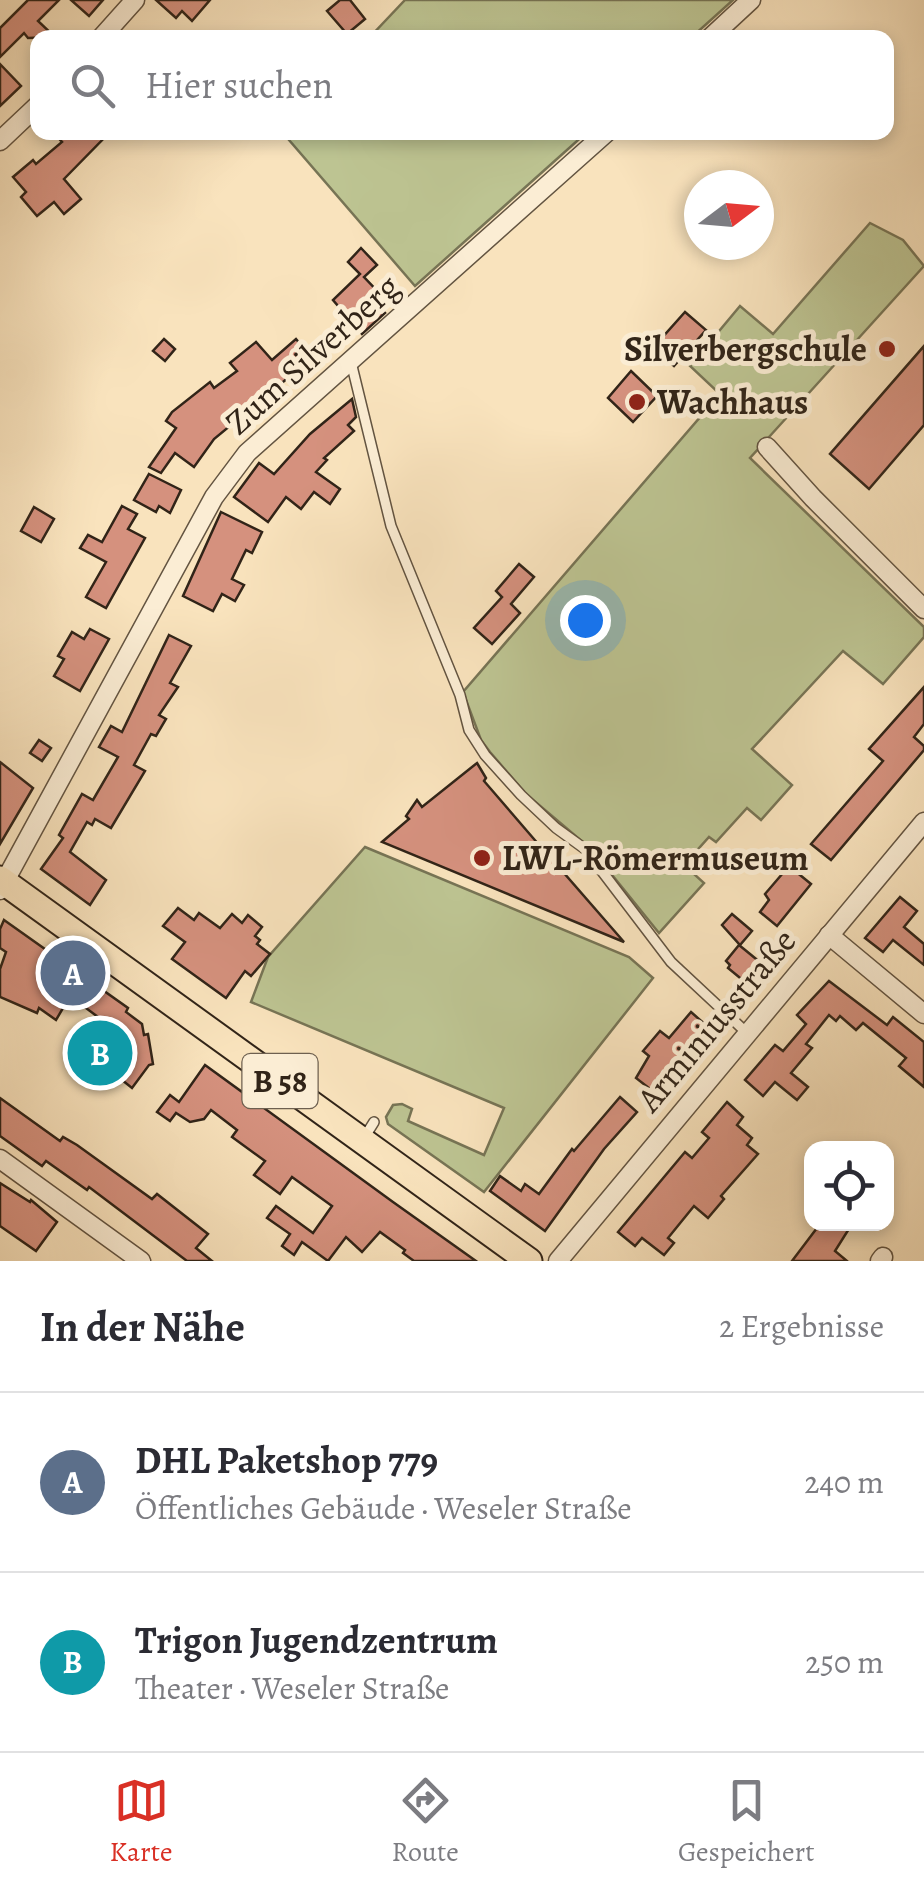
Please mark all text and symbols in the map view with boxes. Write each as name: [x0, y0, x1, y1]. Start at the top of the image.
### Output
search box: [30, 30, 894, 140]
icon: search: [65, 58, 120, 113]
text: Hier suchen: [145, 59, 333, 111]
north arrow: [684, 170, 774, 260]
street label: Zum Silverberg: [214, 262, 410, 445]
place label: Silverbergschule: [624, 325, 867, 373]
marker: Silverbergschule: [876, 338, 898, 360]
place label: Wachhaus: [656, 378, 808, 426]
marker: Wachhaus: [626, 391, 648, 413]
your location: [560, 595, 611, 646]
place label: LWL-Römermuseum: [502, 834, 809, 882]
marker: LWL-Römermuseum: [471, 847, 493, 869]
street label: Arminiusstraße: [624, 918, 807, 1123]
pin: A: [40, 936, 106, 1010]
pin: B: [68, 1016, 132, 1090]
road number: B 58: [242, 1054, 318, 1108]
map controls: [804, 1141, 894, 1231]
button: locate: [804, 1141, 894, 1231]
text: In der Nähe: [40, 1298, 245, 1355]
text: 2 Ergebnisse: [719, 1304, 884, 1348]
text: DHL Paketshop 779: [135, 1434, 438, 1486]
text: A: [62, 1460, 83, 1504]
text: 240 m: [804, 1460, 884, 1504]
text: Öffentliches Gebäude · Weseler Straße: [135, 1486, 632, 1530]
text: Trigon Jugendzentrum: [135, 1614, 498, 1666]
text: B: [62, 1640, 83, 1684]
text: 250 m: [805, 1640, 884, 1684]
text: Theater · Weseler Straße: [135, 1666, 449, 1710]
tab: Karte: [110, 1773, 172, 1871]
tab: Route: [392, 1773, 459, 1871]
tab: Gespeichert: [678, 1773, 814, 1871]

